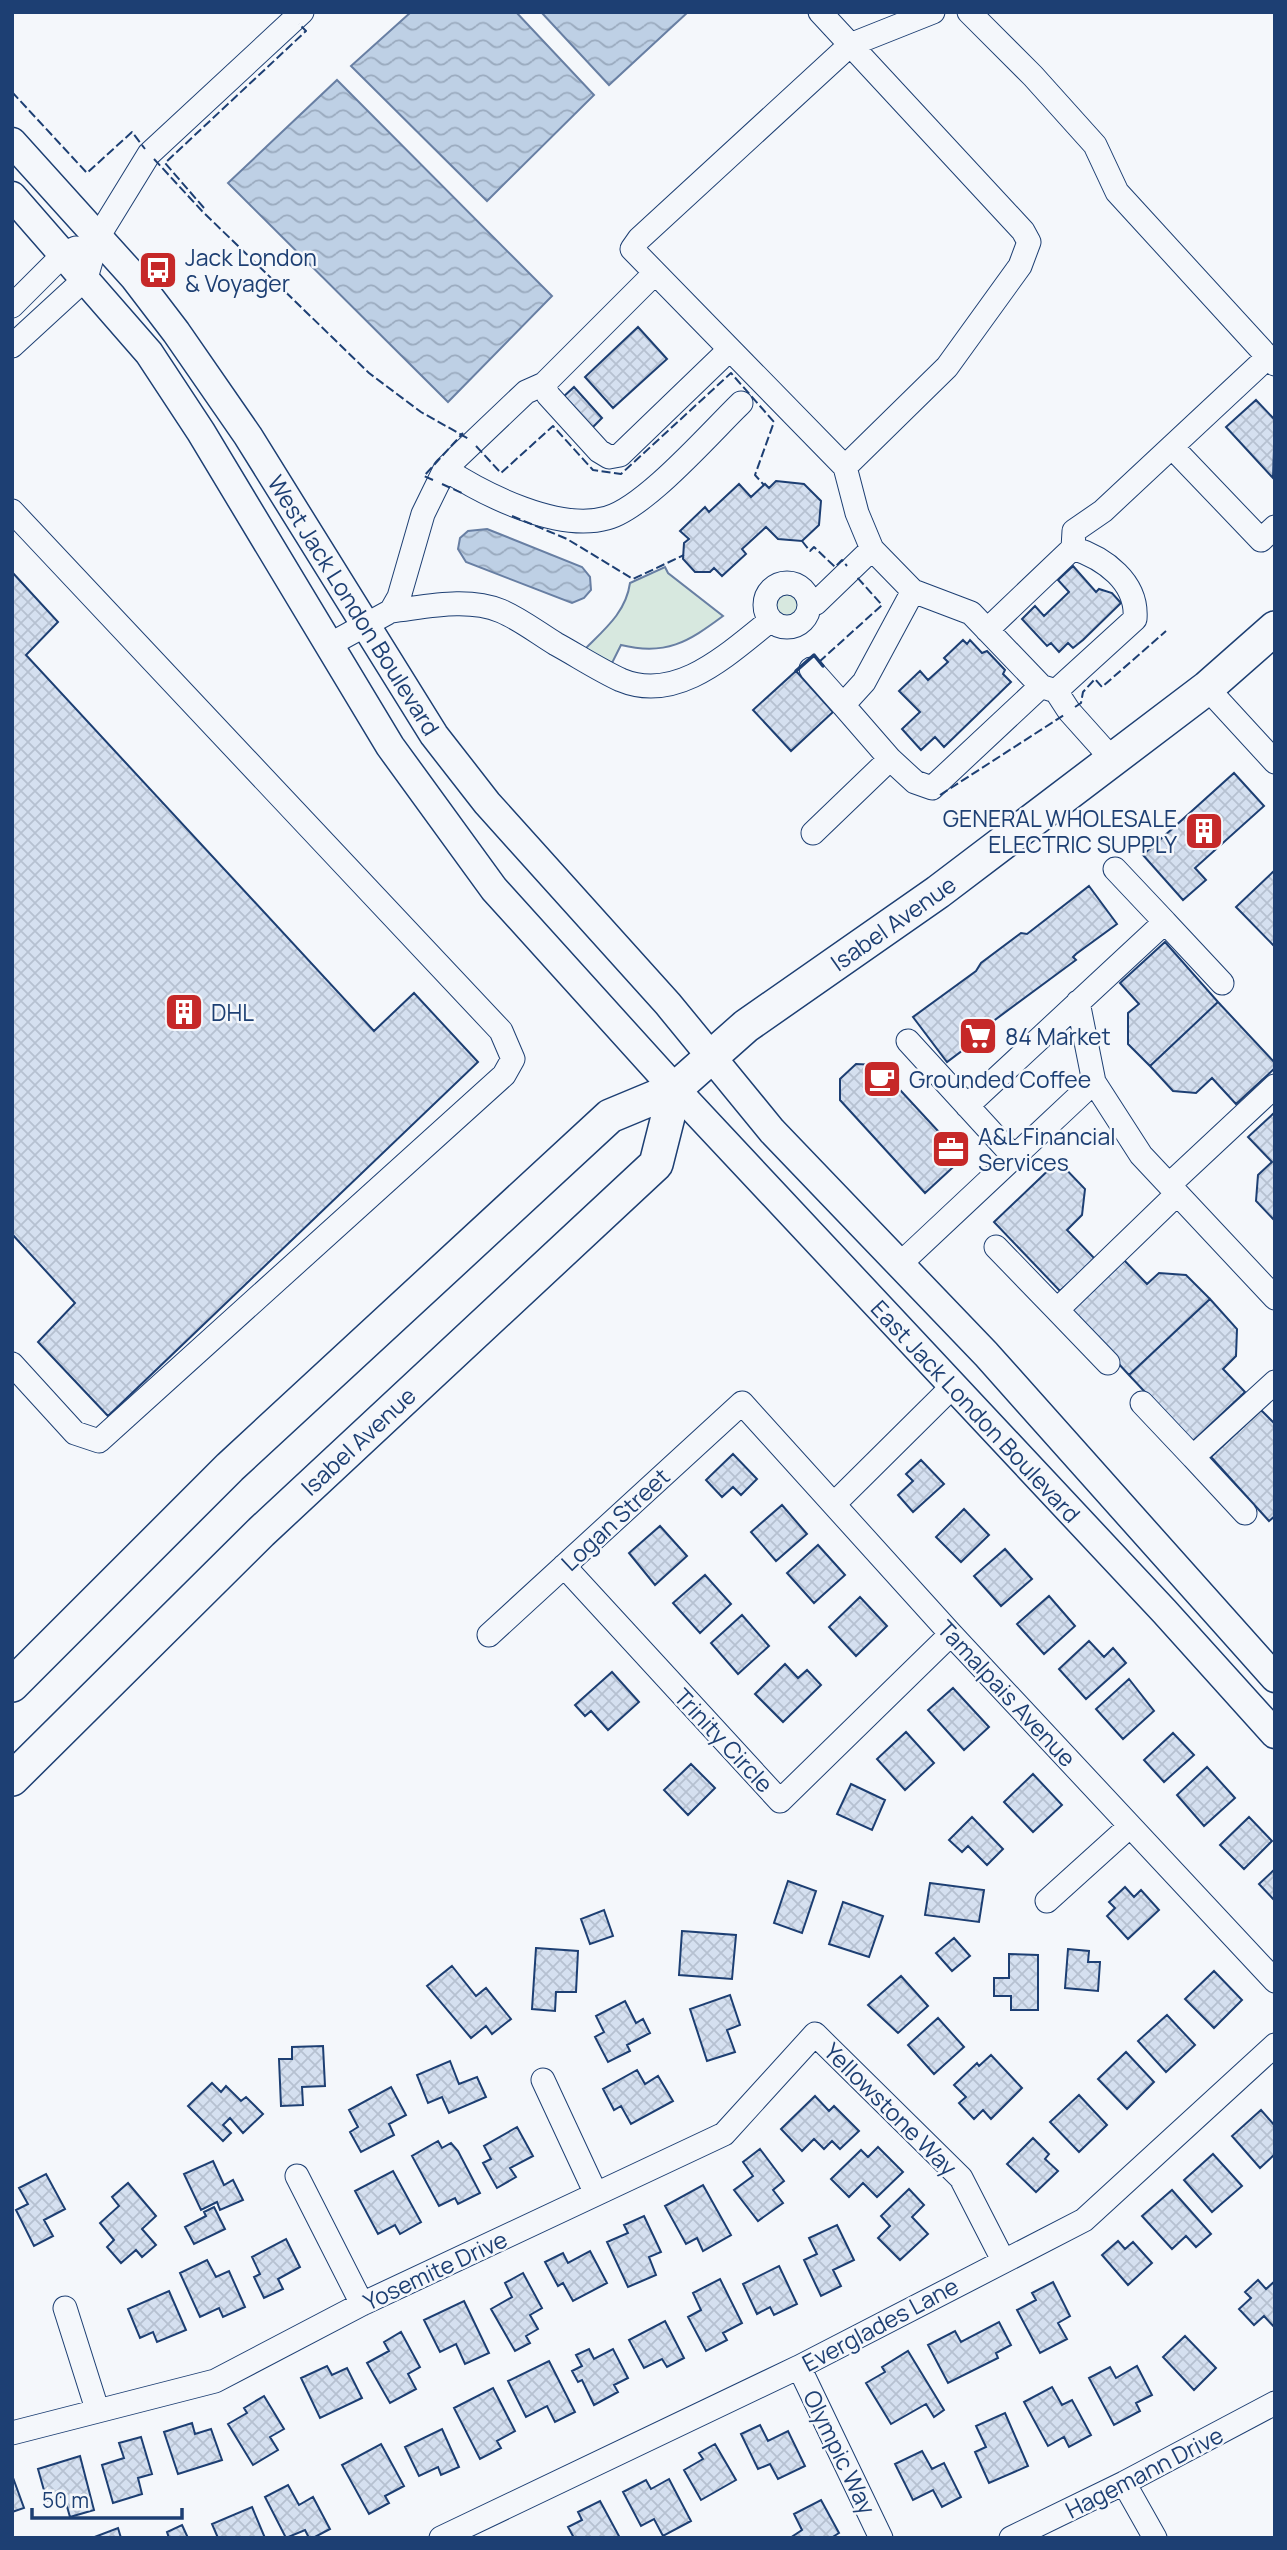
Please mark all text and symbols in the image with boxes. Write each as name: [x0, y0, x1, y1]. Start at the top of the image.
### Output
place label: Jack London & Voyager: [185, 241, 317, 299]
bus stop icon: Jack London & Voyager: [137, 249, 179, 291]
street label: West Jack London Boulevard: [261, 469, 447, 741]
place label: GENERAL WHOLESALE ELECTRIC SUPPLY: [943, 802, 1177, 860]
building icon: GENERAL WHOLESALE ELECTRIC SUPPLY: [1183, 810, 1225, 852]
street label: Isabel Avenue: [824, 868, 962, 978]
building icon: DHL: [163, 991, 205, 1033]
place label: DHL: [211, 996, 254, 1028]
supermarket icon: 84 Market: [957, 1015, 999, 1057]
place label: 84 Market: [1005, 1020, 1111, 1052]
cafe icon: Grounded Coffee: [861, 1058, 903, 1100]
place label: Grounded Coffee: [909, 1063, 1091, 1095]
place label: A&L Financial Services: [978, 1120, 1116, 1178]
office icon: A&L Financial Services: [930, 1128, 972, 1170]
street label: East Jack London Boulevard: [864, 1293, 1088, 1529]
street label: Isabel Avenue: [294, 1380, 422, 1502]
street label: Logan Street: [554, 1460, 676, 1578]
street label: Tamalpais Avenue: [931, 1613, 1083, 1773]
street label: Trinity Circle: [667, 1681, 781, 1799]
street label: Yellowstone Way: [817, 2035, 965, 2183]
street label: Yosemite Drive: [358, 2223, 512, 2317]
street label: Everglades Lane: [796, 2269, 964, 2379]
street label: Olympic Way: [796, 2384, 884, 2520]
street label: Hagemann Drive: [1060, 2418, 1228, 2526]
scale bar: [32, 2476, 182, 2520]
text: 50 m: [42, 2486, 89, 2514]

